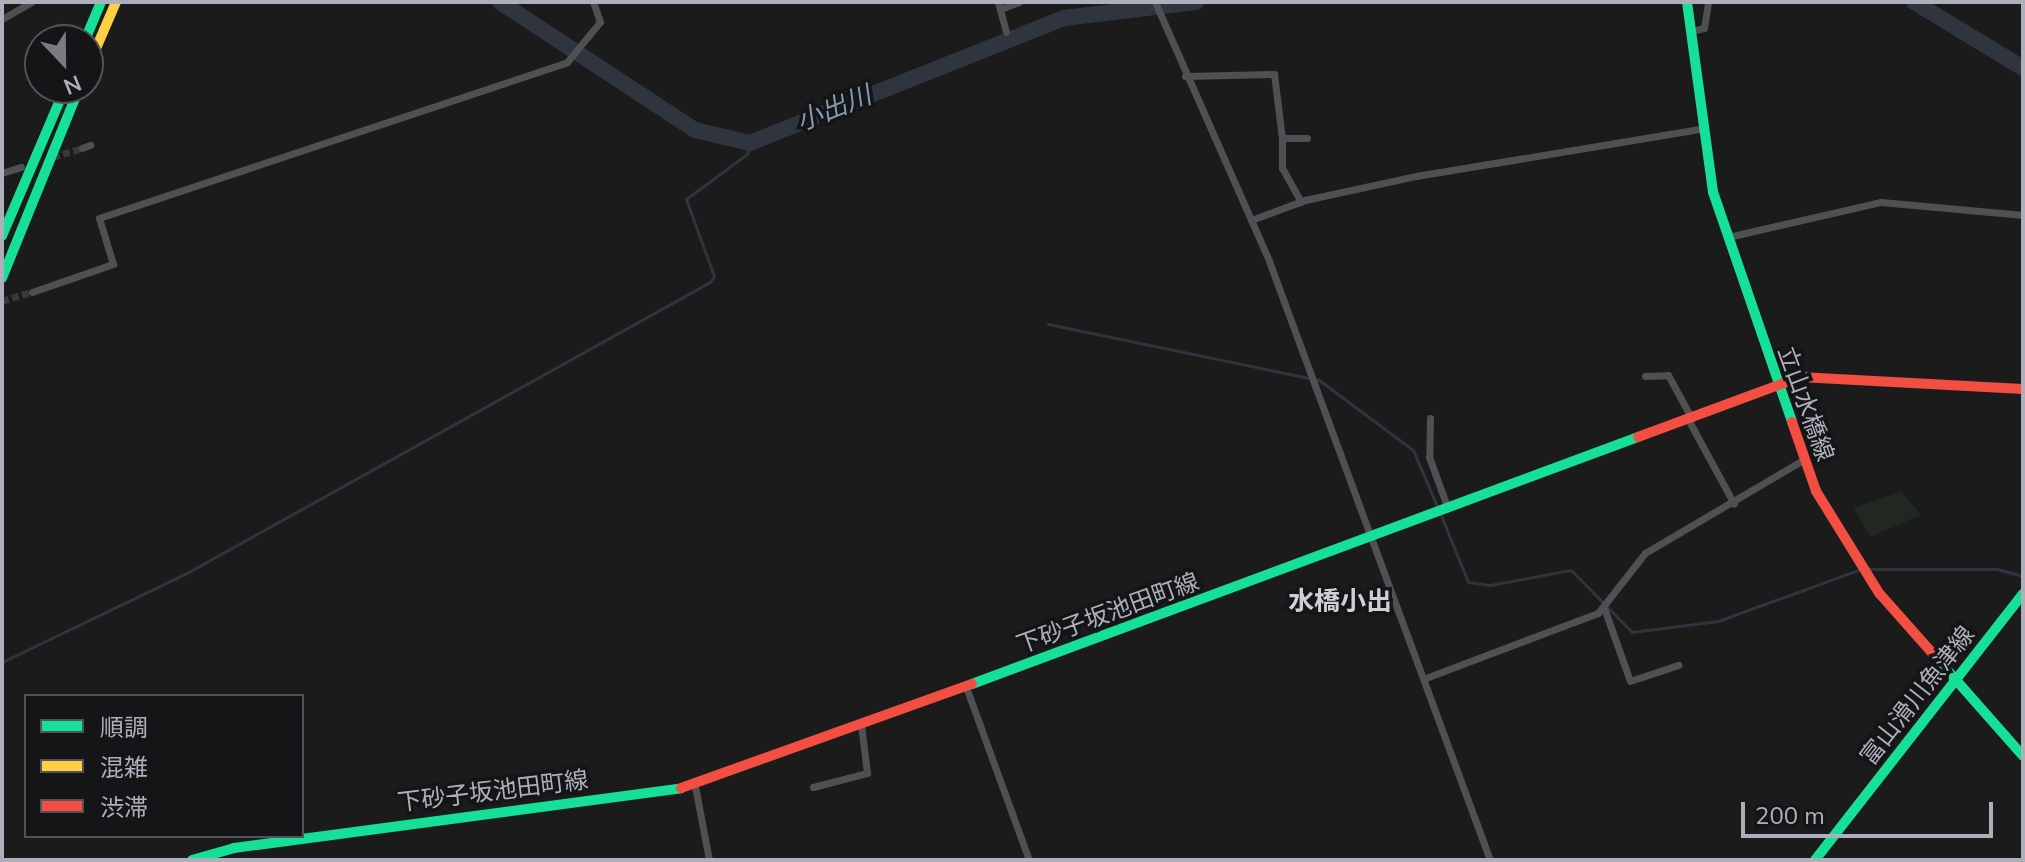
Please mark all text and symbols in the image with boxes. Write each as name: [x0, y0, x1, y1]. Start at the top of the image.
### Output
north arrow: [24, 24, 104, 104]
text: N: [59, 67, 85, 101]
water label: 小出川: [792, 80, 876, 138]
street label: 立山水橋線: [1771, 343, 1839, 465]
street label: 下砂子坂池田町線: [1013, 568, 1203, 660]
district label: 水橋小出: [1288, 586, 1392, 618]
street label: 富山滑川魚津線: [1855, 621, 1981, 771]
legend: [24, 694, 304, 838]
text: 順調: [100, 712, 148, 744]
text: 混雑: [100, 752, 148, 784]
street label: 下砂子坂池田町線: [396, 766, 590, 818]
scale bar: [1745, 786, 1997, 836]
text: 渋滞: [100, 792, 148, 824]
text: 200 m: [1755, 800, 1825, 832]

